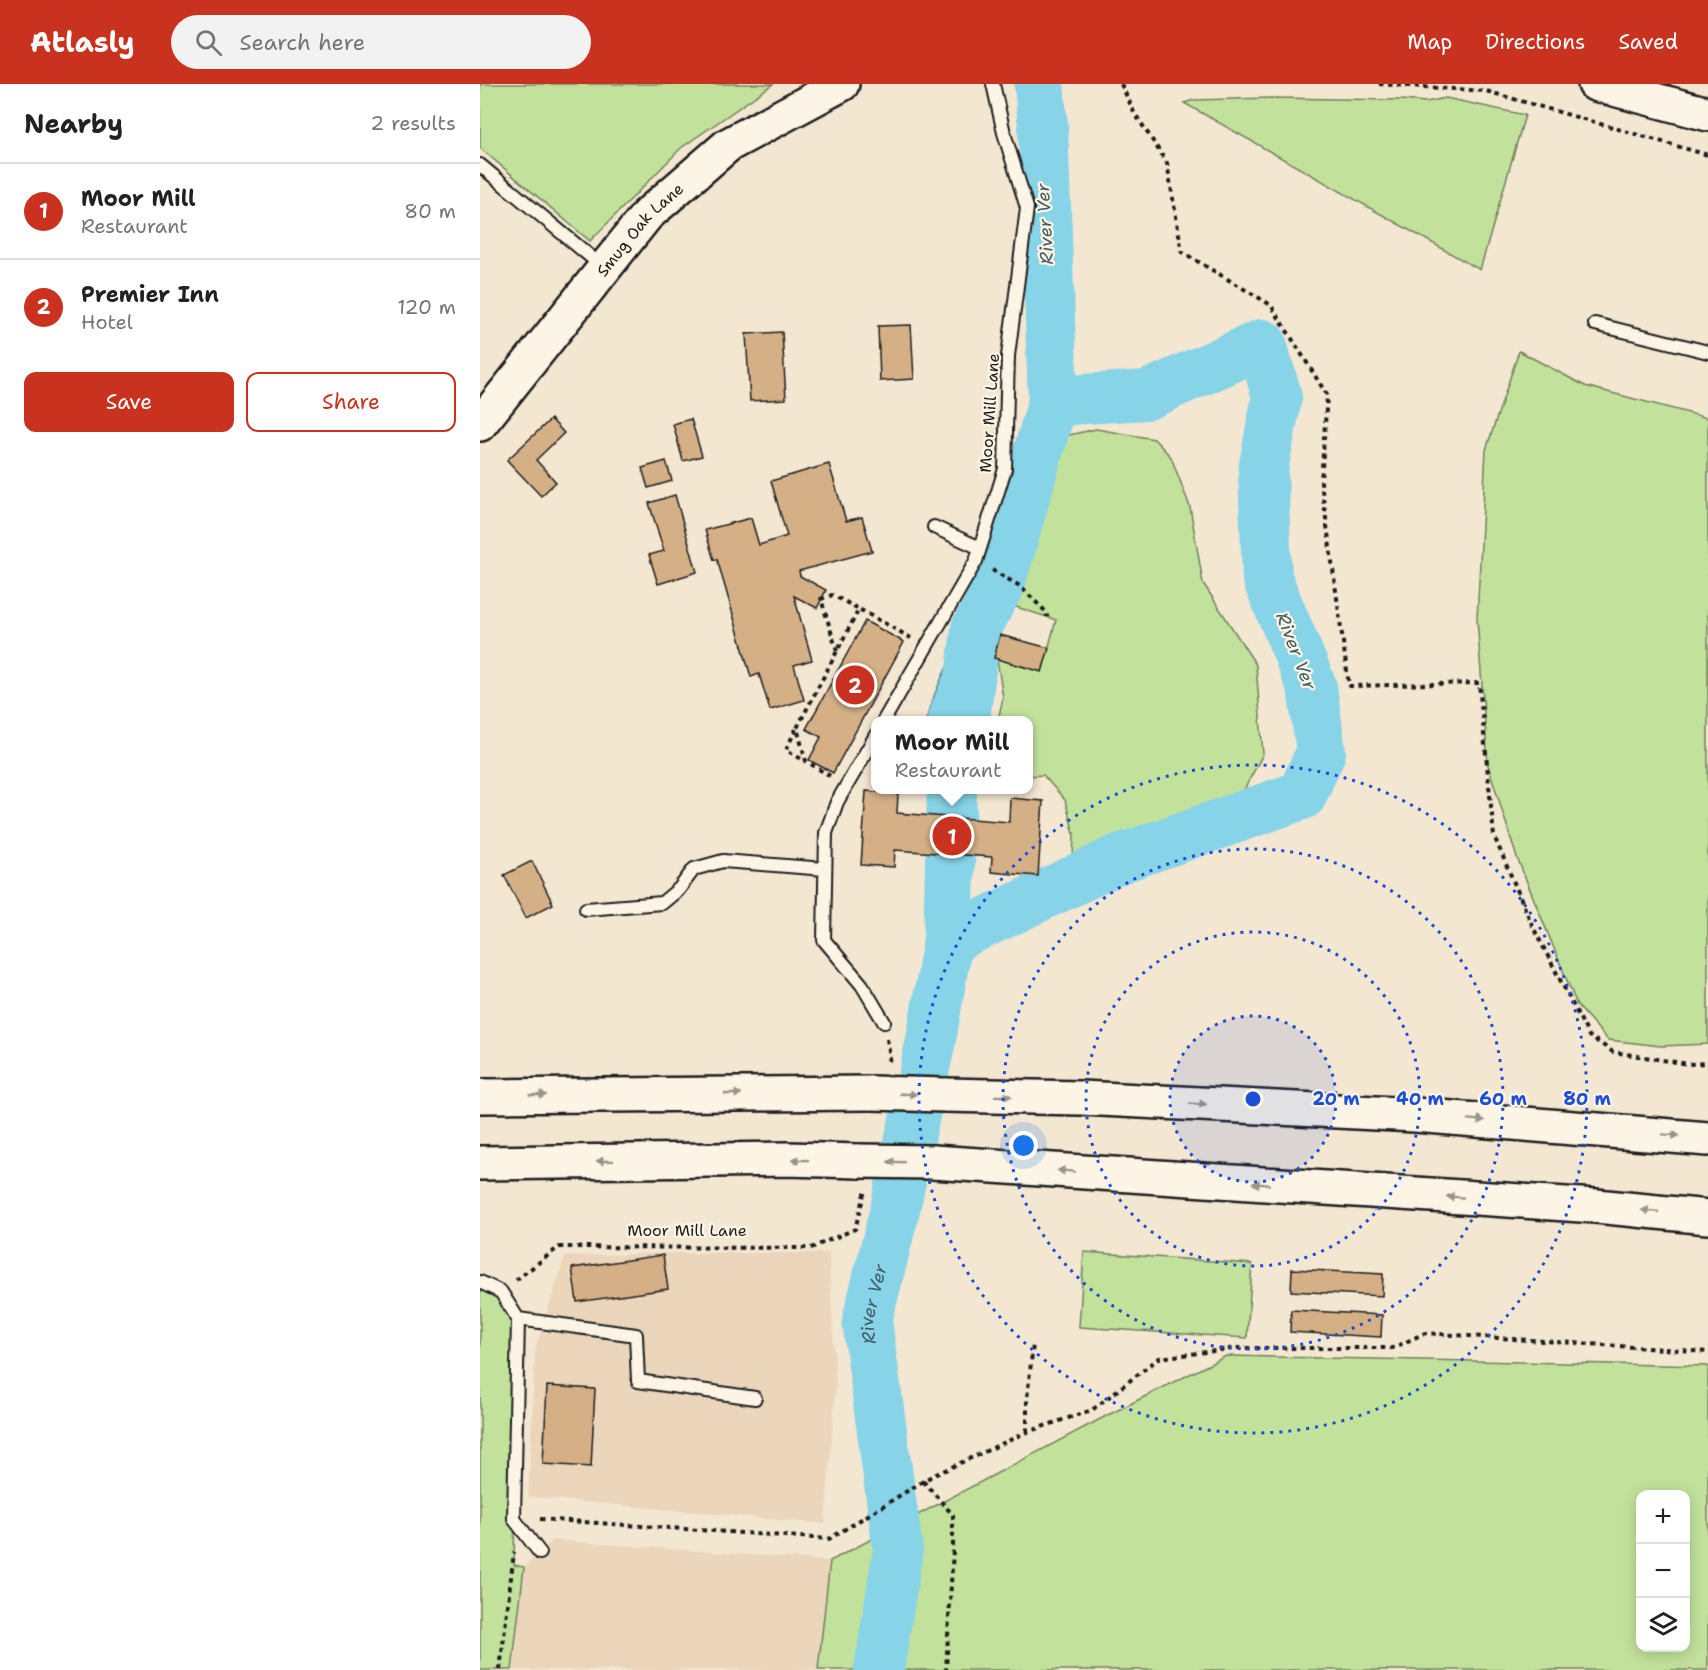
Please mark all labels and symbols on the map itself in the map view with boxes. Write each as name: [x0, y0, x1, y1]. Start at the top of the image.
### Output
street label: Smug Oak Lane: [592, 178, 688, 281]
water label: River Ver: [1031, 182, 1059, 265]
street label: Moor Mill Lane: [975, 353, 1004, 473]
water label: River Ver: [1270, 609, 1322, 694]
pin: 2: [836, 662, 874, 708]
pin: 1: [932, 814, 972, 858]
text: 20 m: [1312, 1087, 1360, 1111]
text: 40 m: [1396, 1087, 1444, 1111]
text: 60 m: [1479, 1087, 1527, 1111]
text: 80 m: [1563, 1087, 1611, 1111]
one-way arrow: [724, 1089, 743, 1099]
one-way arrow: [898, 1089, 917, 1099]
centre of rings: [1243, 1089, 1263, 1109]
one-way arrow: [529, 1090, 548, 1100]
one-way arrow: [994, 1091, 1013, 1101]
one-way arrow: [1188, 1099, 1207, 1109]
one-way arrow: [1467, 1115, 1486, 1125]
one-way arrow: [1661, 1130, 1680, 1140]
your location: [1009, 1131, 1038, 1160]
one-way arrow: [791, 1155, 810, 1164]
one-way arrow: [596, 1156, 615, 1166]
one-way arrow: [887, 1157, 906, 1166]
one-way arrow: [1057, 1167, 1076, 1176]
one-way arrow: [1251, 1180, 1270, 1189]
one-way arrow: [1446, 1192, 1465, 1202]
one-way arrow: [1640, 1207, 1659, 1216]
street label: Moor Mill Lane: [627, 1220, 747, 1241]
water label: River Ver: [854, 1261, 893, 1346]

